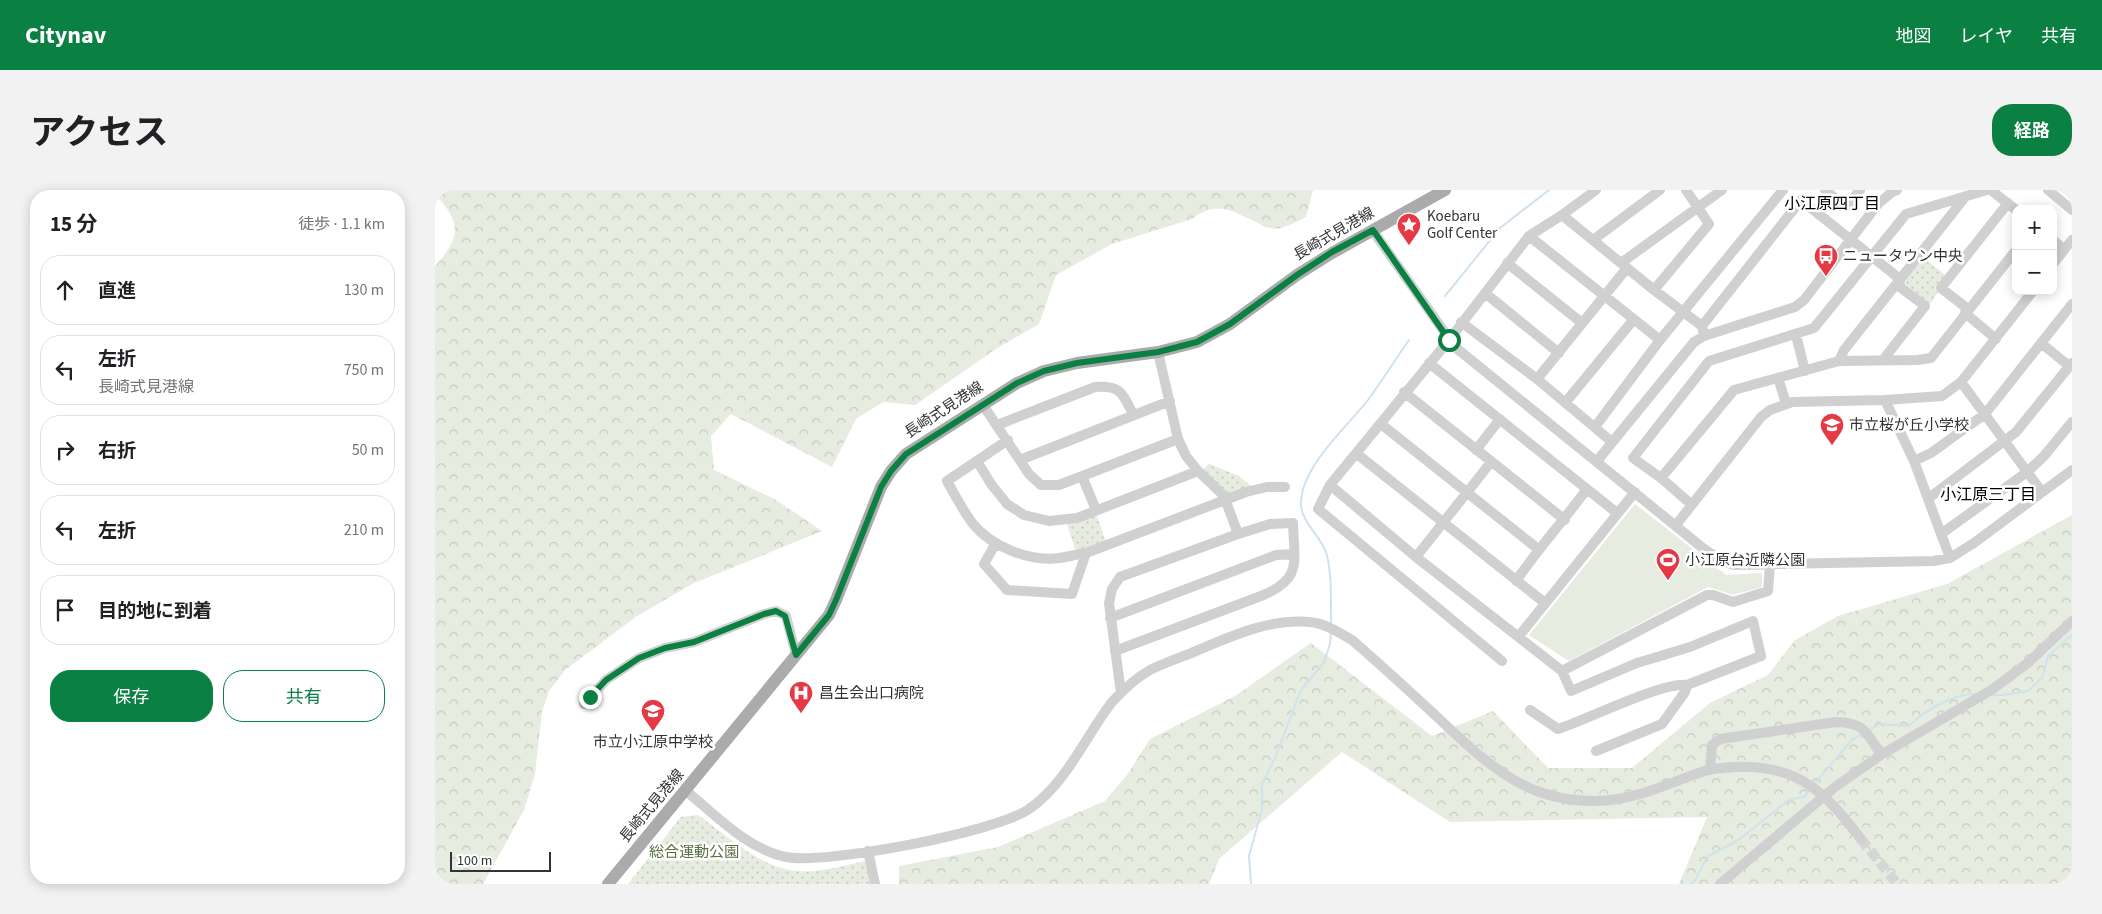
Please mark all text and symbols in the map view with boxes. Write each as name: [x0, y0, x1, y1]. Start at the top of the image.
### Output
text: Citynav: [25, 18, 106, 53]
text: 地図: [1896, 24, 1932, 49]
text: レイヤ: [1960, 24, 2013, 49]
text: 共有: [2041, 24, 2077, 49]
button: 経路: [1992, 104, 2072, 156]
text: アクセス: [30, 108, 168, 158]
district label: 小江原四丁目: [1784, 193, 1880, 215]
street label: 長崎式見港線: [1290, 202, 1378, 266]
map controls: [2012, 205, 2057, 295]
button: +: [2012, 205, 2057, 250]
place label: Koebaru Golf Center: [1427, 206, 1498, 244]
text: 15 分: [50, 209, 97, 239]
place icon: Koebaru Golf Center: [1396, 212, 1422, 246]
text: 徒歩 · 1.1 km: [298, 213, 385, 235]
bus stop icon: ニュータウン中央: [1813, 243, 1839, 277]
place label: ニュータウン中央: [1843, 246, 1963, 267]
button: −: [2012, 250, 2057, 295]
icon: ahead: [51, 276, 79, 304]
text: 直進: [98, 278, 136, 305]
text: 130 m: [344, 279, 384, 301]
route start: [1438, 329, 1461, 352]
text: 左折: [98, 346, 136, 373]
icon: left: [51, 356, 79, 384]
text: 750 m: [344, 359, 384, 381]
text: 長崎式見港線: [98, 376, 194, 398]
street label: 長崎式見港線: [901, 377, 987, 443]
school or university icon: 市立桜が丘小学校: [1819, 412, 1845, 446]
place label: 市立桜が丘小学校: [1849, 415, 1969, 436]
icon: right: [51, 436, 79, 464]
text: 右折: [98, 438, 136, 465]
text: 50 m: [352, 439, 384, 461]
district label: 小江原三丁目: [1940, 484, 2036, 506]
icon: left: [51, 516, 79, 544]
text: 左折: [98, 518, 136, 545]
text: 210 m: [344, 519, 384, 541]
sports icon: 小江原台近隣公園: [1655, 547, 1681, 581]
place label: 小江原台近隣公園: [1685, 550, 1805, 571]
icon: arrive: [51, 596, 79, 624]
text: 目的地に到着: [98, 598, 212, 625]
button: 保存: [50, 670, 213, 722]
button: 共有: [223, 670, 385, 722]
hospital icon: 昌生会出口病院: [788, 680, 814, 714]
place label: 昌生会出口病院: [819, 683, 924, 704]
route end: [579, 686, 602, 709]
school or university icon: 市立小江原中学校: [640, 698, 666, 732]
place label: 市立小江原中学校: [593, 732, 713, 753]
street label: 長崎式見港線: [615, 765, 689, 847]
park label: 総合運動公園: [649, 842, 739, 863]
scale bar: [450, 849, 551, 872]
text: 100 m: [457, 851, 492, 871]

